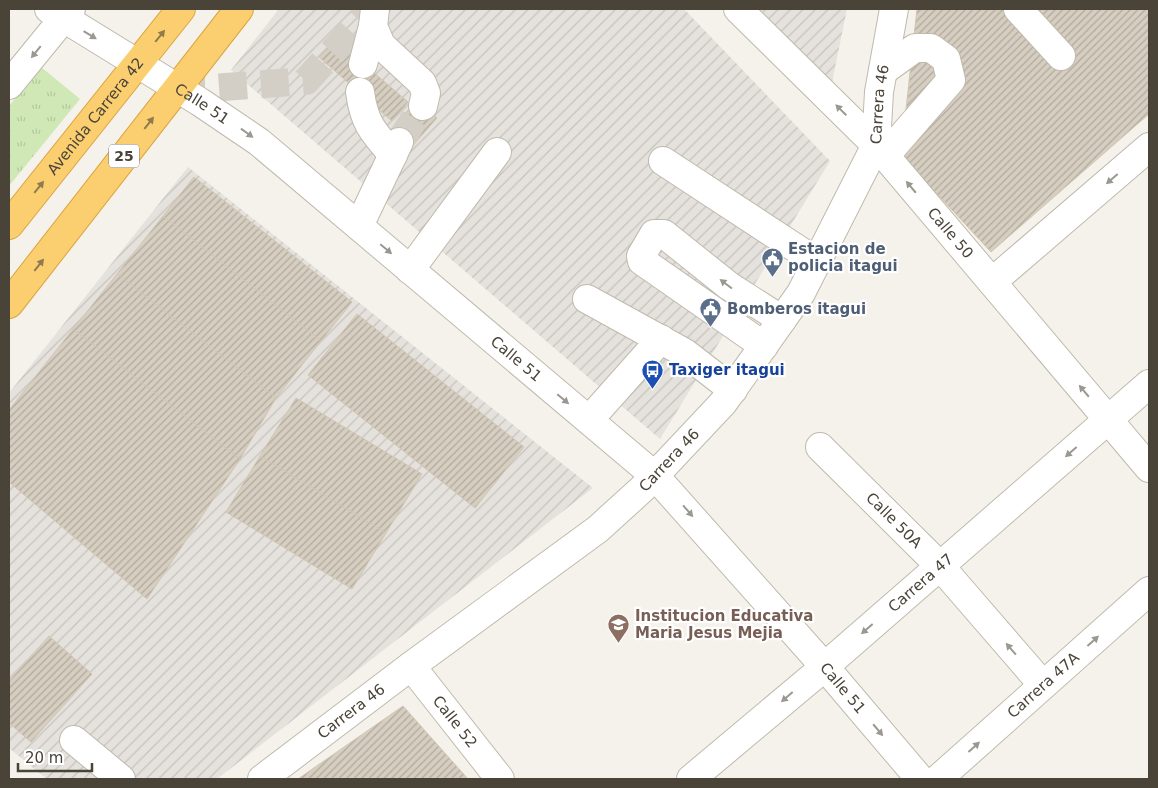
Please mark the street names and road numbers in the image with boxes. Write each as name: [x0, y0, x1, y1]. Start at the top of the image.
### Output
street label: Avenida Carrera 42: [43, 54, 148, 178]
street label: Carrera 46: [867, 63, 893, 145]
street label: Calle 51: [172, 80, 233, 128]
road number: 25: [109, 144, 139, 168]
street label: Calle 50: [924, 204, 977, 262]
street label: Calle 51: [487, 332, 545, 385]
street label: Carrera 46: [635, 425, 703, 495]
street label: Calle 50A: [862, 489, 926, 552]
street label: Carrera 47: [885, 550, 957, 616]
street label: Carrera 47A: [1004, 648, 1083, 722]
street label: Calle 51: [816, 659, 869, 717]
street label: Carrera 46: [314, 680, 389, 743]
street label: Calle 52: [429, 692, 481, 751]

